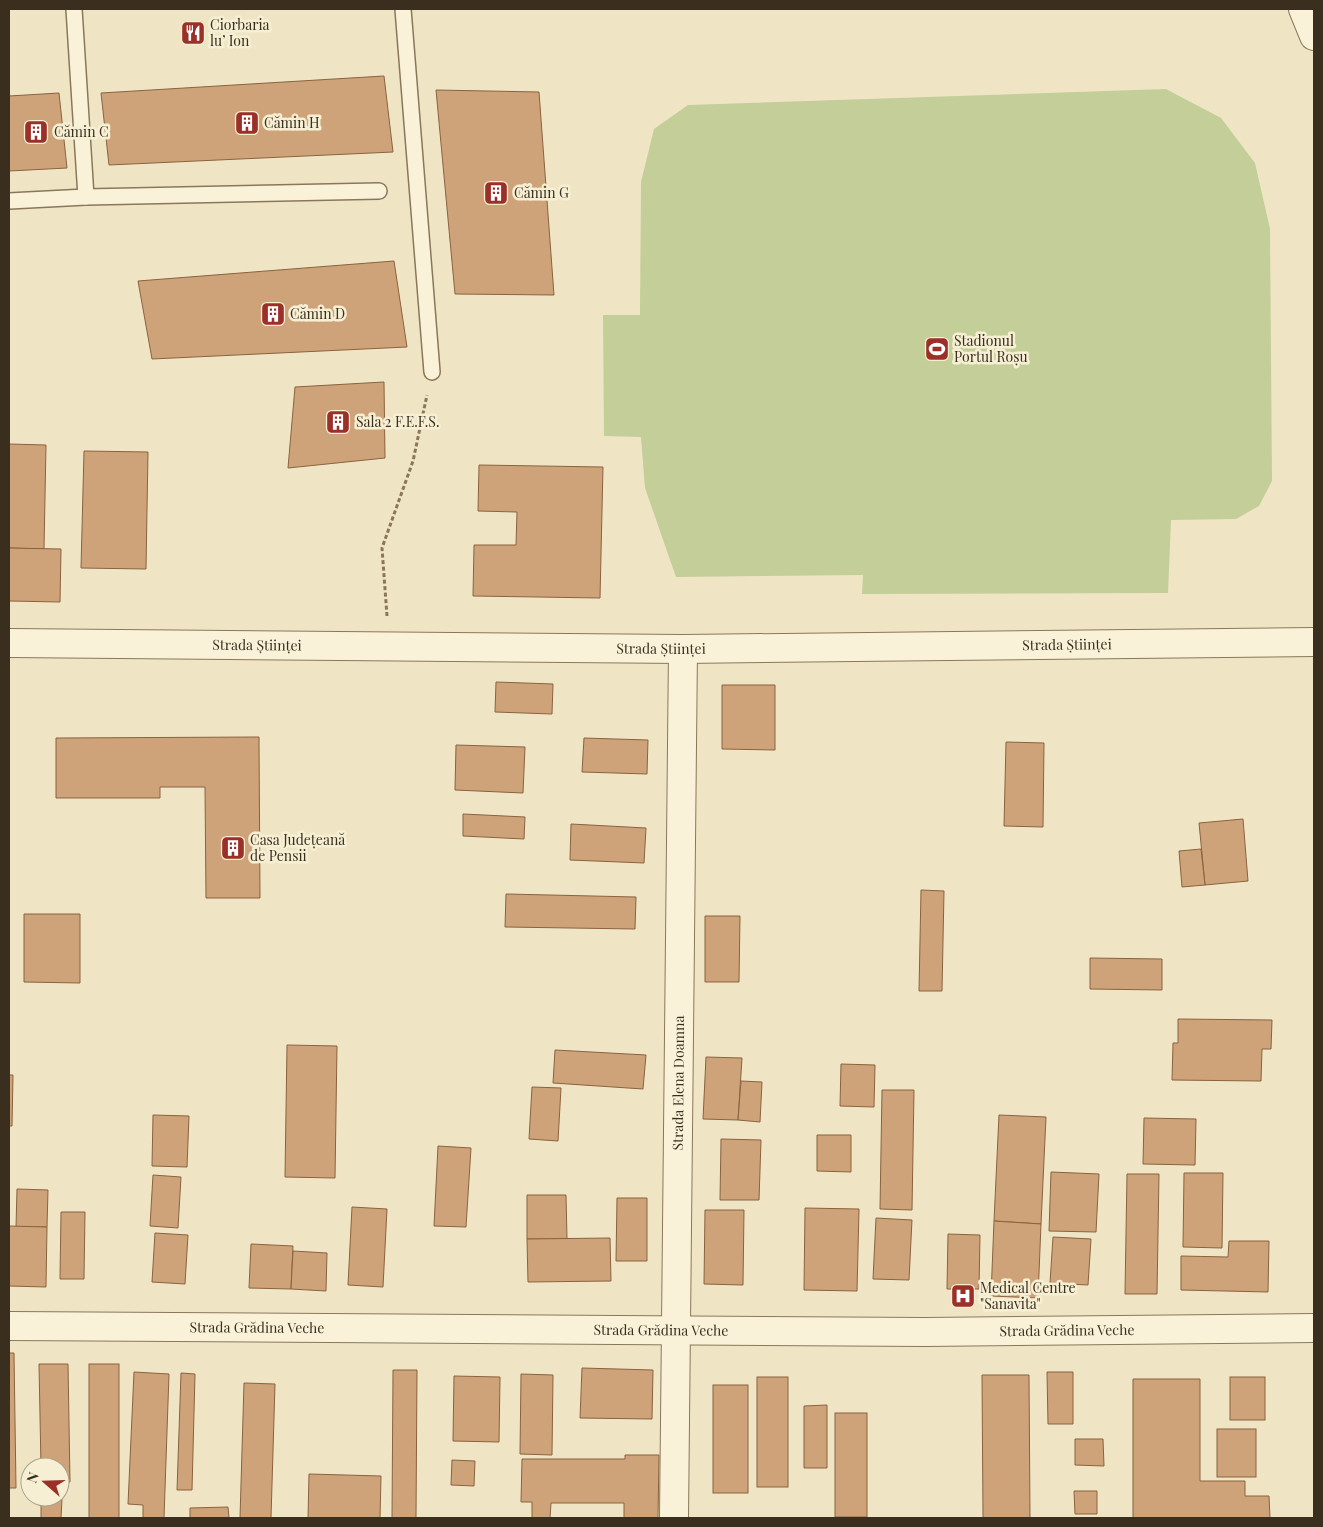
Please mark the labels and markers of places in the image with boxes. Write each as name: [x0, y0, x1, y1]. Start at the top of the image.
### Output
place label: Ciorbaria lu’ Ion: [210, 15, 270, 50]
restaurant icon: Ciorbaria lu’ Ion: [180, 20, 206, 46]
building icon: Cămin H: [234, 110, 260, 136]
place label: Cămin H: [264, 113, 320, 132]
building icon: Cămin C: [23, 119, 49, 145]
place label: Cămin C: [54, 122, 109, 141]
building icon: Cămin G: [483, 180, 509, 206]
place label: Cămin G: [514, 183, 569, 202]
building icon: Cămin D: [260, 301, 286, 327]
place label: Cămin D: [290, 304, 345, 323]
place label: Stadionul Portul Roșu: [954, 331, 1028, 366]
sports icon: Stadionul Portul Roșu: [924, 336, 950, 362]
building icon: Sala 2 F.E.F.S.: [325, 409, 351, 435]
place label: Sala 2 F.E.F.S.: [356, 412, 439, 431]
place label: Casa Județeană de Pensii: [250, 830, 345, 865]
building icon: Casa Județeană de Pensii: [220, 835, 246, 861]
place label: Medical Centre "Sanavita": [980, 1278, 1076, 1313]
hospital icon: Medical Centre "Sanavita": [950, 1283, 976, 1309]

